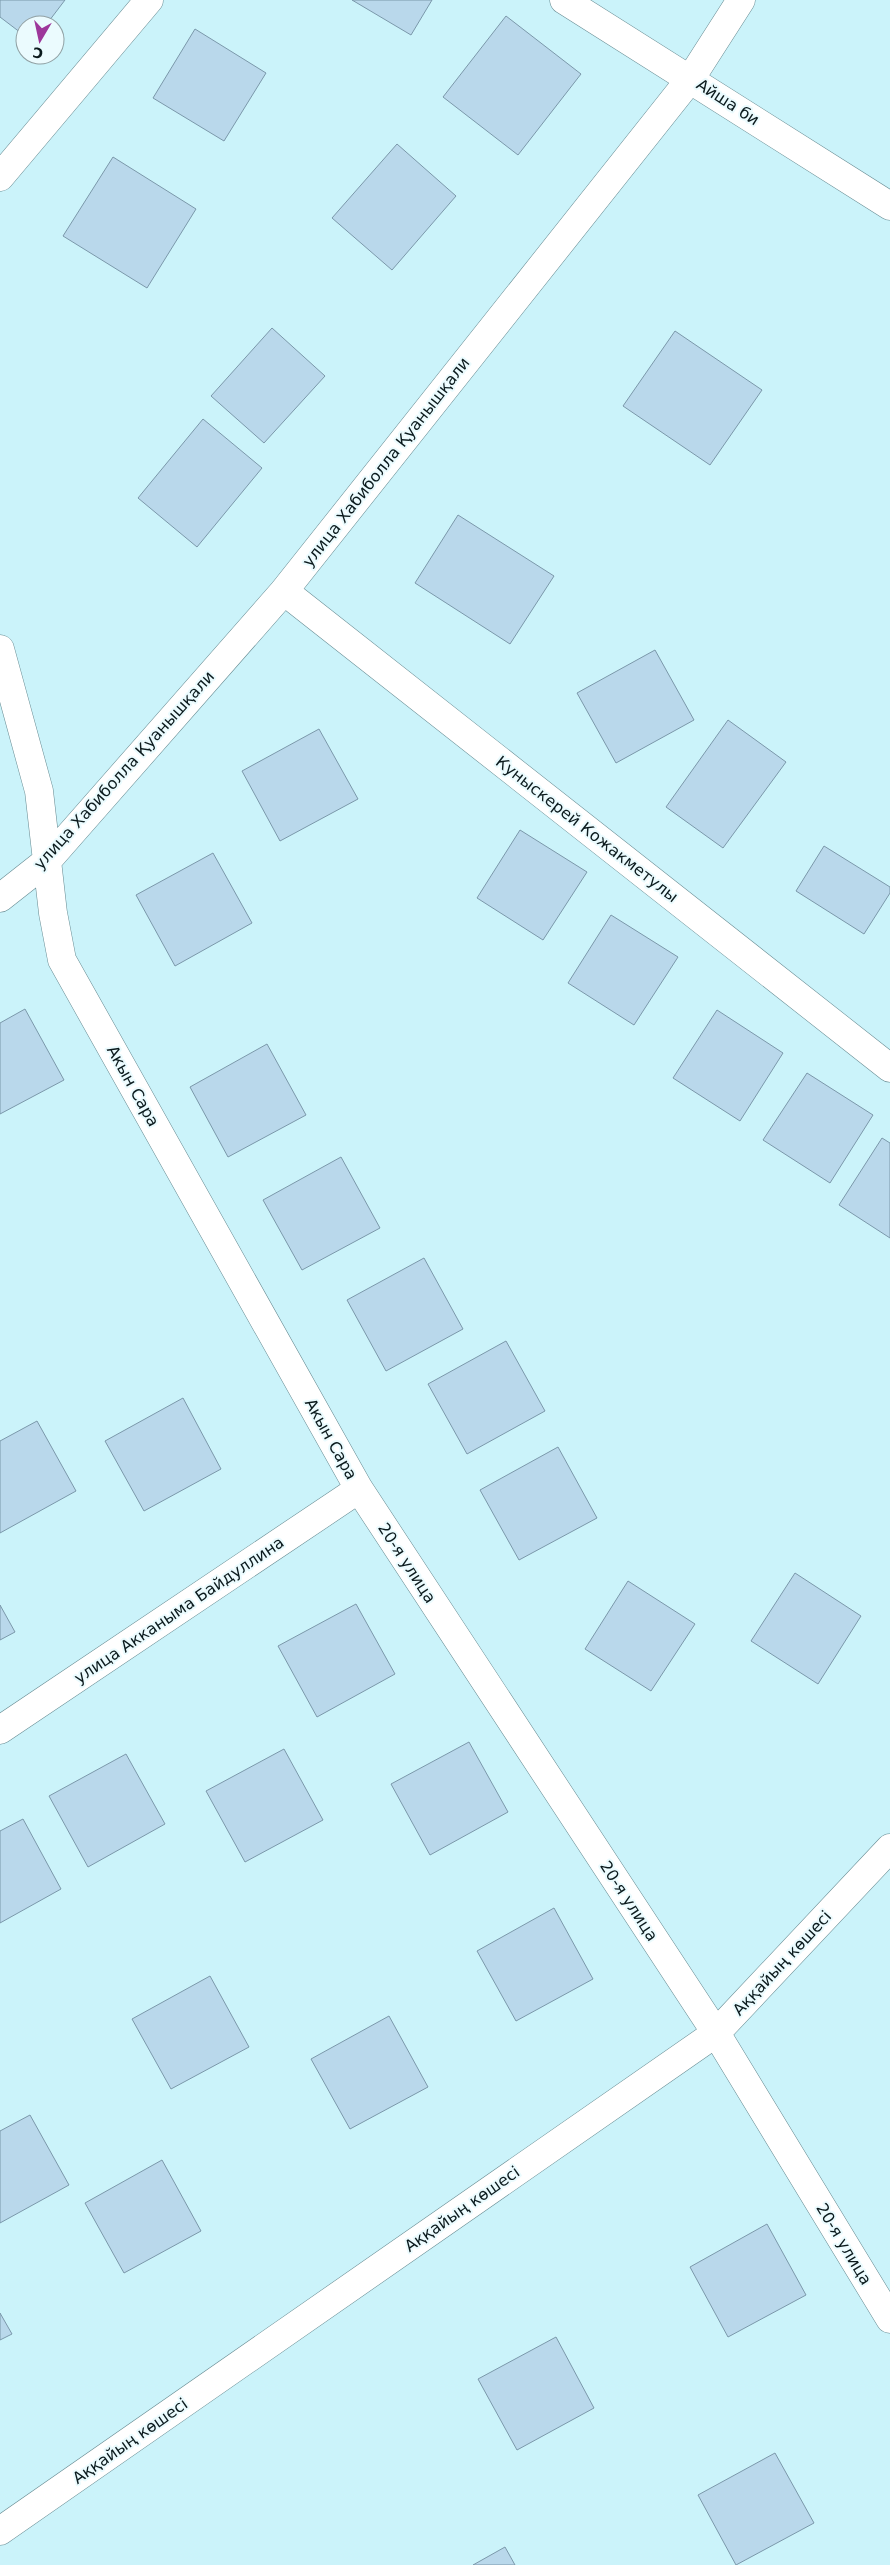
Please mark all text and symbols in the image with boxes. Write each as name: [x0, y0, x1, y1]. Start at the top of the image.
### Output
north arrow: [15, 15, 65, 65]
text: С: [32, 44, 44, 62]
street label: Айша би: [693, 75, 763, 129]
street label: улица Хабиболла Қуанышқали: [298, 354, 474, 570]
street label: улица Хабиболла Қуанышқали: [30, 667, 218, 873]
street label: Куныскерей Кожакметулы: [492, 752, 682, 906]
street label: Акын Сара: [103, 1042, 163, 1130]
street label: Акын Сара: [301, 1395, 361, 1483]
street label: 20-я улица: [374, 1519, 440, 1607]
street label: улица Акканыма Байдуллина: [71, 1533, 287, 1687]
street label: 20-я улица: [596, 1857, 662, 1945]
street label: Аққайың көшесі: [729, 1907, 835, 2019]
street label: Аққайың көшесі: [401, 2162, 523, 2256]
street label: 20-я улица: [812, 2200, 876, 2288]
street label: Аққайың көшесі: [69, 2394, 191, 2488]

